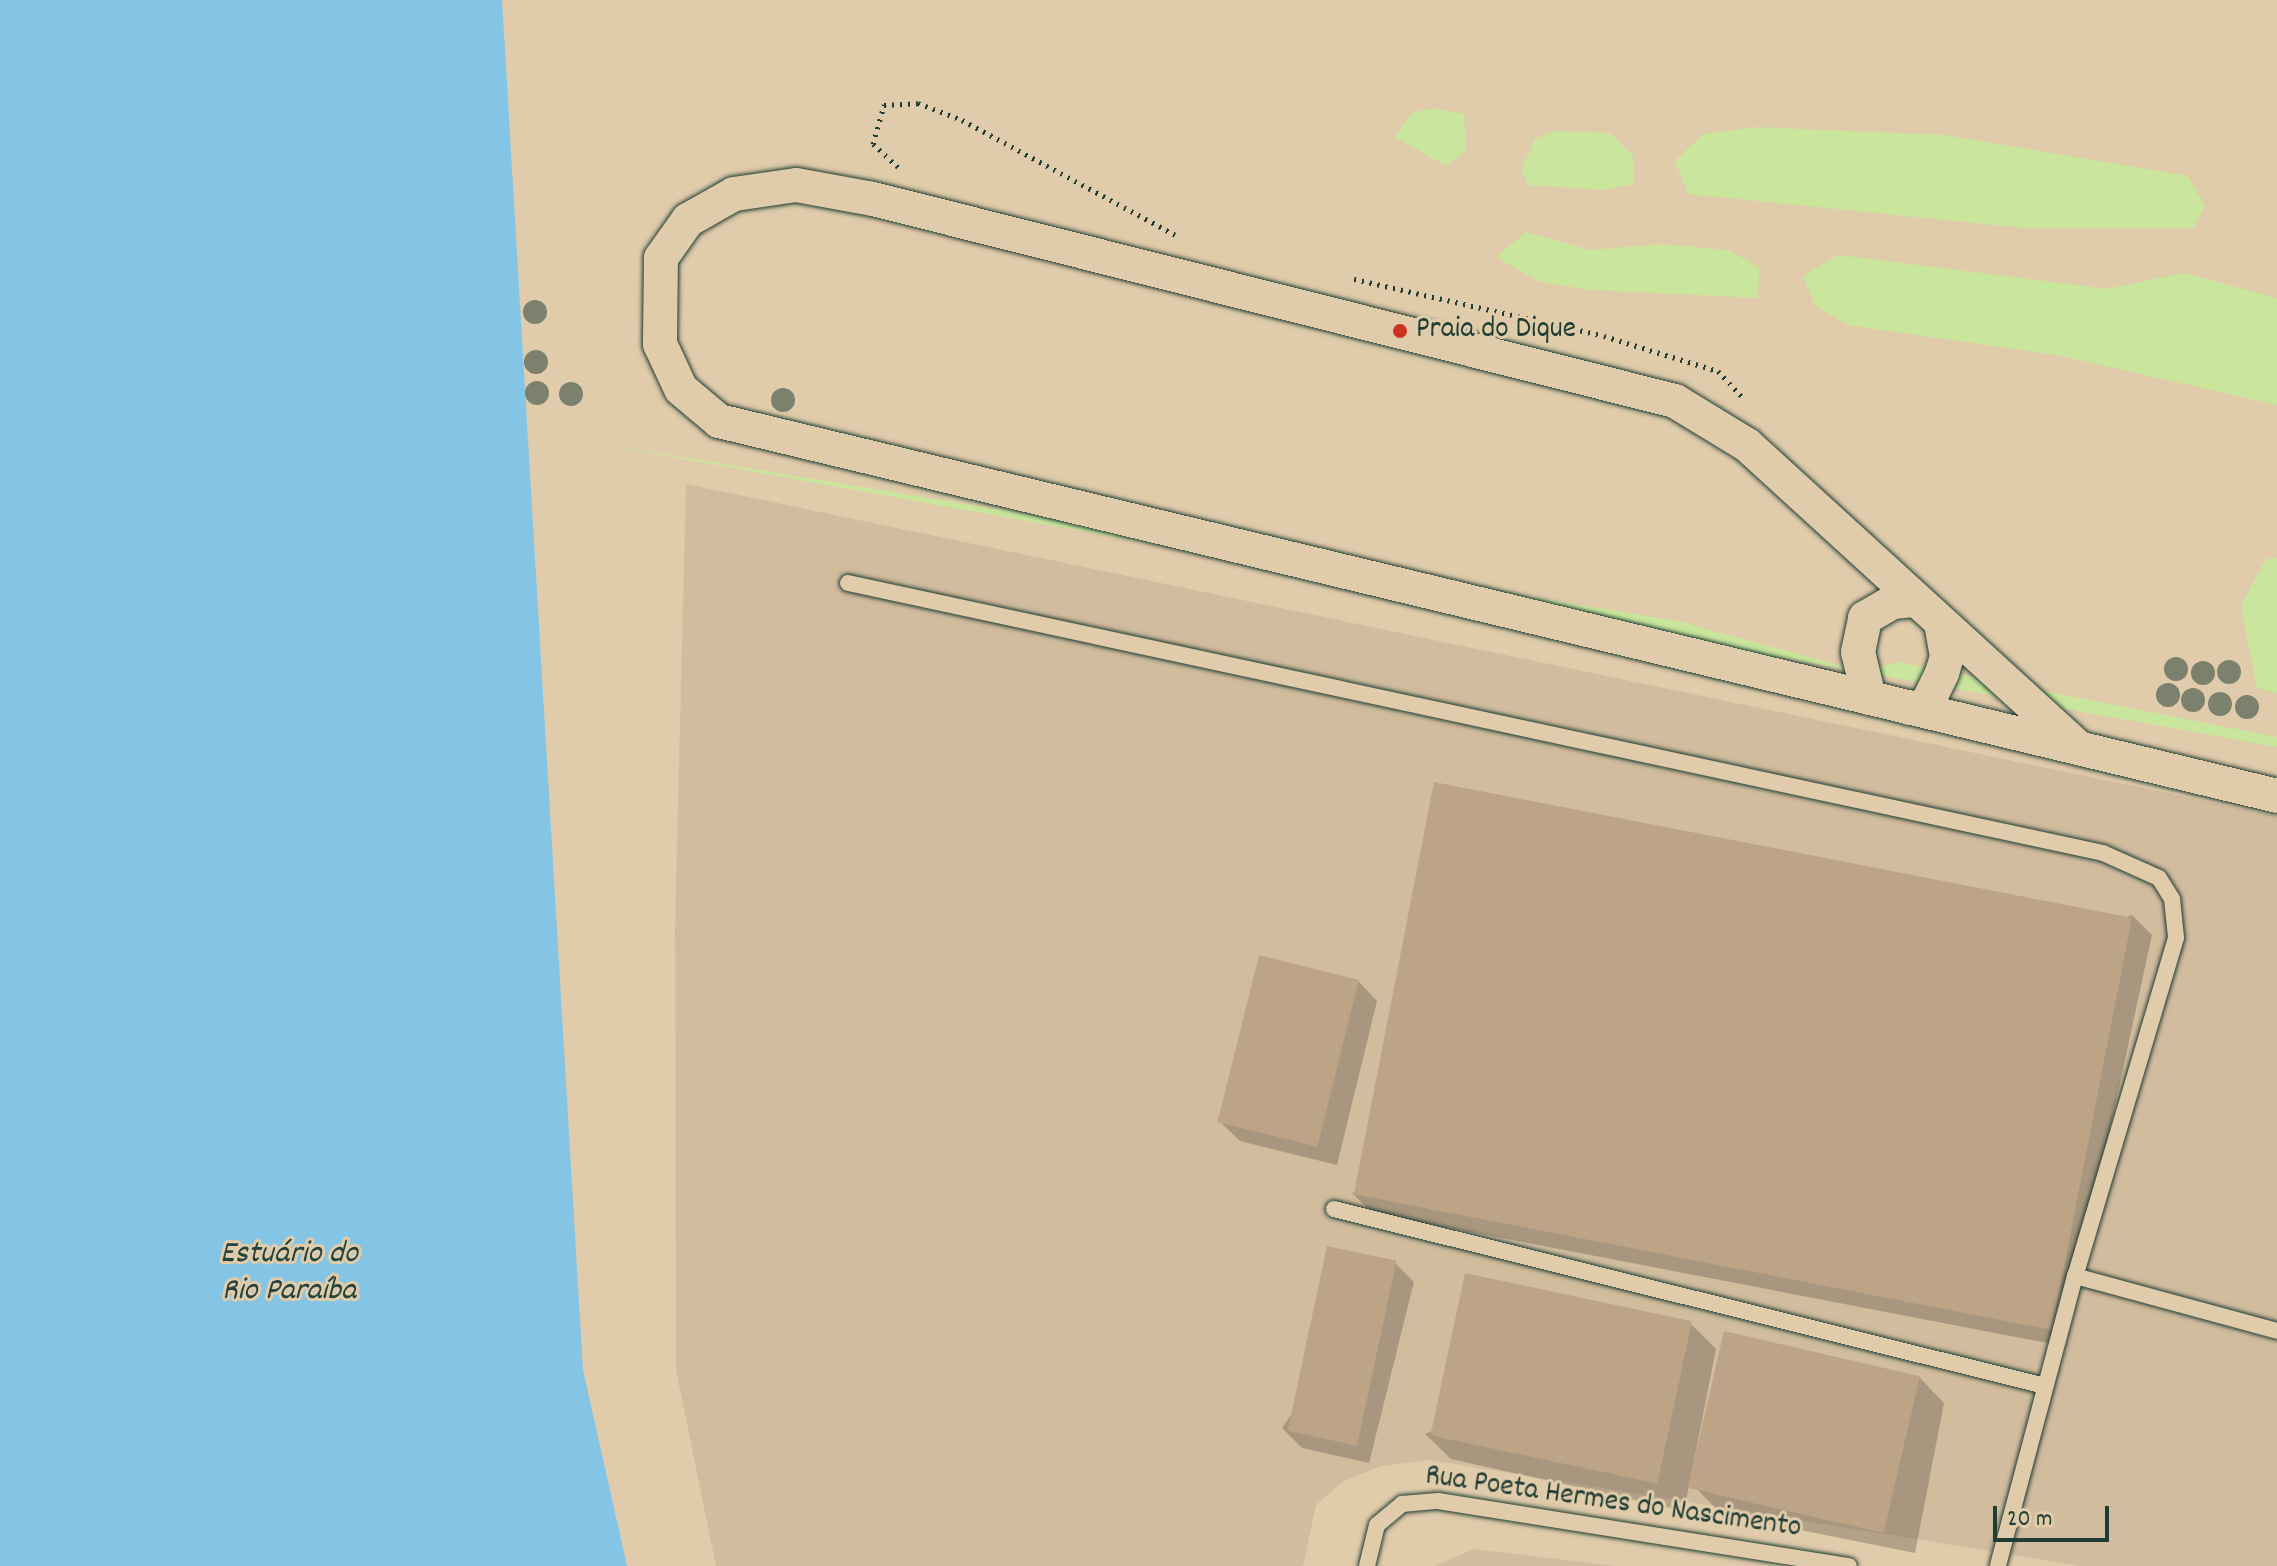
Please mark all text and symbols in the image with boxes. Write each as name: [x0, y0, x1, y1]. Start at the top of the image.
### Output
place label: Praia do Dique: [1416, 313, 1576, 349]
marker: Praia do Dique: [1391, 322, 1409, 340]
water label: Estuário do Rio Paraíba: [220, 1237, 358, 1312]
street label: Rua Poeta Hermes do Nascimento: [1423, 1460, 1803, 1548]
scale bar: [1997, 1490, 2113, 1540]
text: 20 m: [2007, 1503, 2053, 1537]

